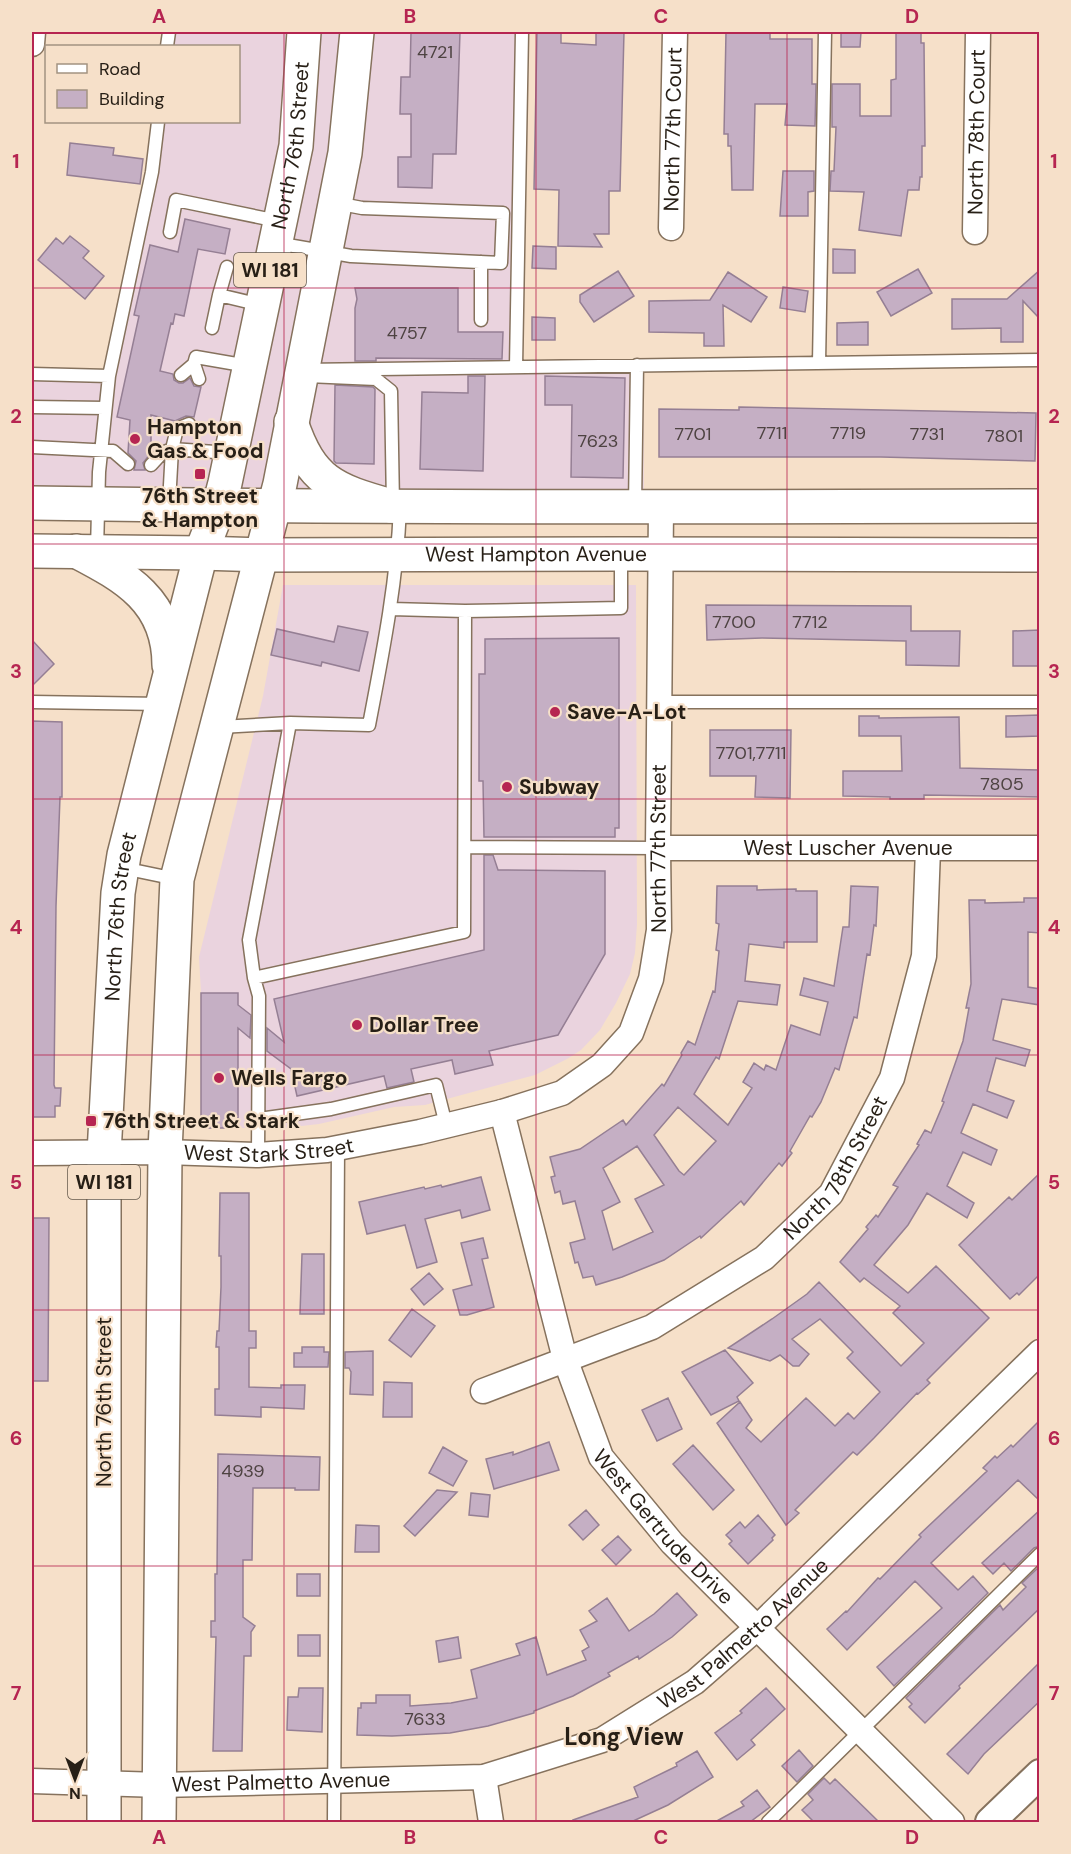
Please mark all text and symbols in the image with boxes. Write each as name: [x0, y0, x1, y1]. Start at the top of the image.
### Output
text: A: [152, 3, 166, 29]
text: B: [404, 3, 416, 29]
text: C: [654, 3, 668, 29]
text: D: [905, 3, 919, 29]
house number: 4721: [417, 40, 453, 64]
legend: [45, 45, 240, 123]
street label: North 77th Court: [657, 46, 689, 212]
street label: North 78th Court: [961, 49, 992, 215]
text: Road: [99, 57, 141, 81]
street label: North 76th Street: [265, 60, 316, 232]
text: Building: [99, 87, 164, 111]
text: 1: [12, 148, 20, 174]
text: 1: [1050, 148, 1058, 174]
road number: WI 181: [234, 253, 306, 287]
house number: 4757: [387, 321, 427, 345]
text: 2: [10, 403, 22, 429]
text: 2: [1048, 403, 1060, 429]
place label: Hampton Gas & Food: [147, 413, 264, 465]
house number: 7711: [757, 421, 787, 445]
house number: 7719: [830, 421, 866, 445]
house number: 7701: [675, 422, 711, 446]
house number: 7731: [910, 422, 944, 446]
house number: 7801: [985, 424, 1023, 448]
house number: 7623: [578, 429, 619, 453]
marker: Hampton Gas & Food: [128, 432, 142, 446]
marker: 76th Street & Hampton: [193, 467, 207, 481]
place label: 76th Street & Hampton: [142, 482, 258, 534]
street label: West Hampton Avenue: [425, 540, 647, 569]
house number: 7700: [712, 610, 756, 634]
house number: 7712: [792, 610, 828, 634]
text: 3: [10, 658, 22, 684]
text: 3: [1048, 658, 1060, 684]
place label: Save-A-Lot: [567, 698, 686, 726]
marker: Save-A-Lot: [548, 705, 562, 719]
house number: 7701,7711: [716, 741, 786, 765]
street label: North 77th Street: [644, 764, 673, 933]
house number: 7805: [980, 772, 1024, 796]
place label: Subway: [519, 773, 600, 801]
marker: Subway: [500, 780, 514, 794]
street label: North 76th Street: [98, 829, 143, 1002]
street label: West Luscher Avenue: [743, 834, 953, 862]
text: 4: [10, 914, 23, 940]
text: 4: [1048, 914, 1061, 940]
place label: Dollar Tree: [369, 1011, 479, 1039]
marker: Dollar Tree: [350, 1018, 364, 1032]
place label: Wells Fargo: [231, 1064, 348, 1092]
marker: Wells Fargo: [212, 1071, 226, 1085]
street label: North 78th Street: [777, 1091, 894, 1246]
place label: 76th Street & Stark: [103, 1107, 300, 1135]
marker: 76th Street & Stark: [84, 1114, 98, 1128]
street label: West Stark Street: [183, 1131, 356, 1169]
road number: WI 181: [68, 1165, 140, 1199]
text: 5: [10, 1169, 22, 1195]
text: 5: [1048, 1169, 1060, 1195]
street label: North 76th Street: [90, 1317, 118, 1487]
text: 6: [10, 1425, 22, 1451]
text: 6: [1048, 1425, 1060, 1451]
street label: West Gertrude Drive: [586, 1443, 740, 1611]
house number: 4939: [221, 1459, 265, 1483]
street label: West Palmetto Avenue: [652, 1552, 835, 1716]
text: 7: [11, 1680, 22, 1706]
text: 7: [1049, 1680, 1060, 1706]
house number: 7633: [404, 1707, 446, 1731]
district label: Long View: [564, 1721, 684, 1752]
north arrow: [45, 1749, 105, 1809]
street label: West Palmetto Avenue: [171, 1765, 391, 1799]
text: N: [69, 1783, 81, 1804]
text: A: [152, 1824, 166, 1850]
text: B: [404, 1824, 416, 1850]
text: C: [654, 1824, 668, 1850]
text: D: [905, 1824, 919, 1850]

